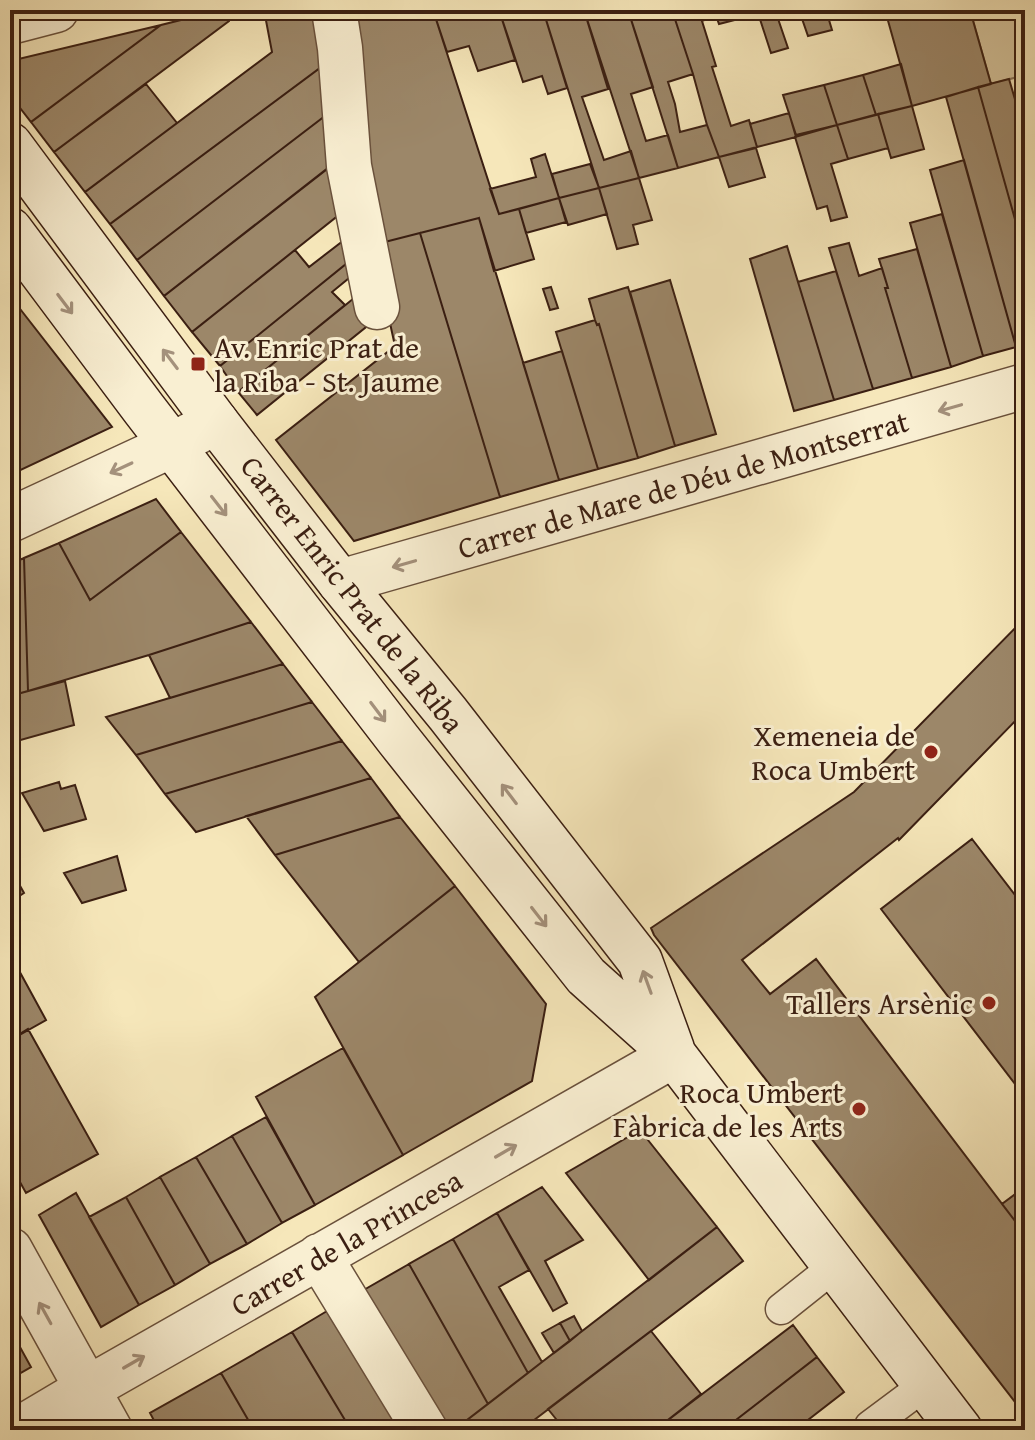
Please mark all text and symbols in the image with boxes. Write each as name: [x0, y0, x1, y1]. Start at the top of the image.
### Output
one-way arrow: [57, 293, 74, 314]
place label: Av. Enric Prat de la Riba - St. Jaume: [214, 325, 440, 403]
one-way arrow: [161, 349, 178, 370]
marker: Av. Enric Prat de la Riba - St. Jaume: [189, 355, 207, 373]
street label: Carrer de Mare de Déu de Montserrat: [453, 398, 914, 569]
one-way arrow: [938, 402, 963, 416]
street label: Carrer Enric Prat de la Riba: [231, 446, 475, 742]
one-way arrow: [109, 461, 133, 476]
one-way arrow: [211, 495, 228, 516]
one-way arrow: [391, 557, 417, 572]
one-way arrow: [369, 701, 386, 722]
place label: Xemeneia de Roca Umbert: [752, 713, 915, 791]
marker: Xemeneia de Roca Umbert: [922, 743, 940, 761]
one-way arrow: [501, 784, 518, 805]
one-way arrow: [530, 906, 548, 926]
one-way arrow: [639, 970, 653, 994]
place label: Tallers Arsènic: [786, 981, 973, 1025]
marker: Tallers Arsènic: [980, 994, 998, 1012]
place label: Roca Umbert Fàbrica de les Arts: [613, 1070, 843, 1148]
marker: Roca Umbert Fàbrica de les Arts: [850, 1100, 868, 1118]
one-way arrow: [493, 1142, 517, 1158]
street label: Carrer de la Princesa: [222, 1158, 470, 1326]
one-way arrow: [37, 1302, 53, 1325]
one-way arrow: [121, 1354, 145, 1369]

